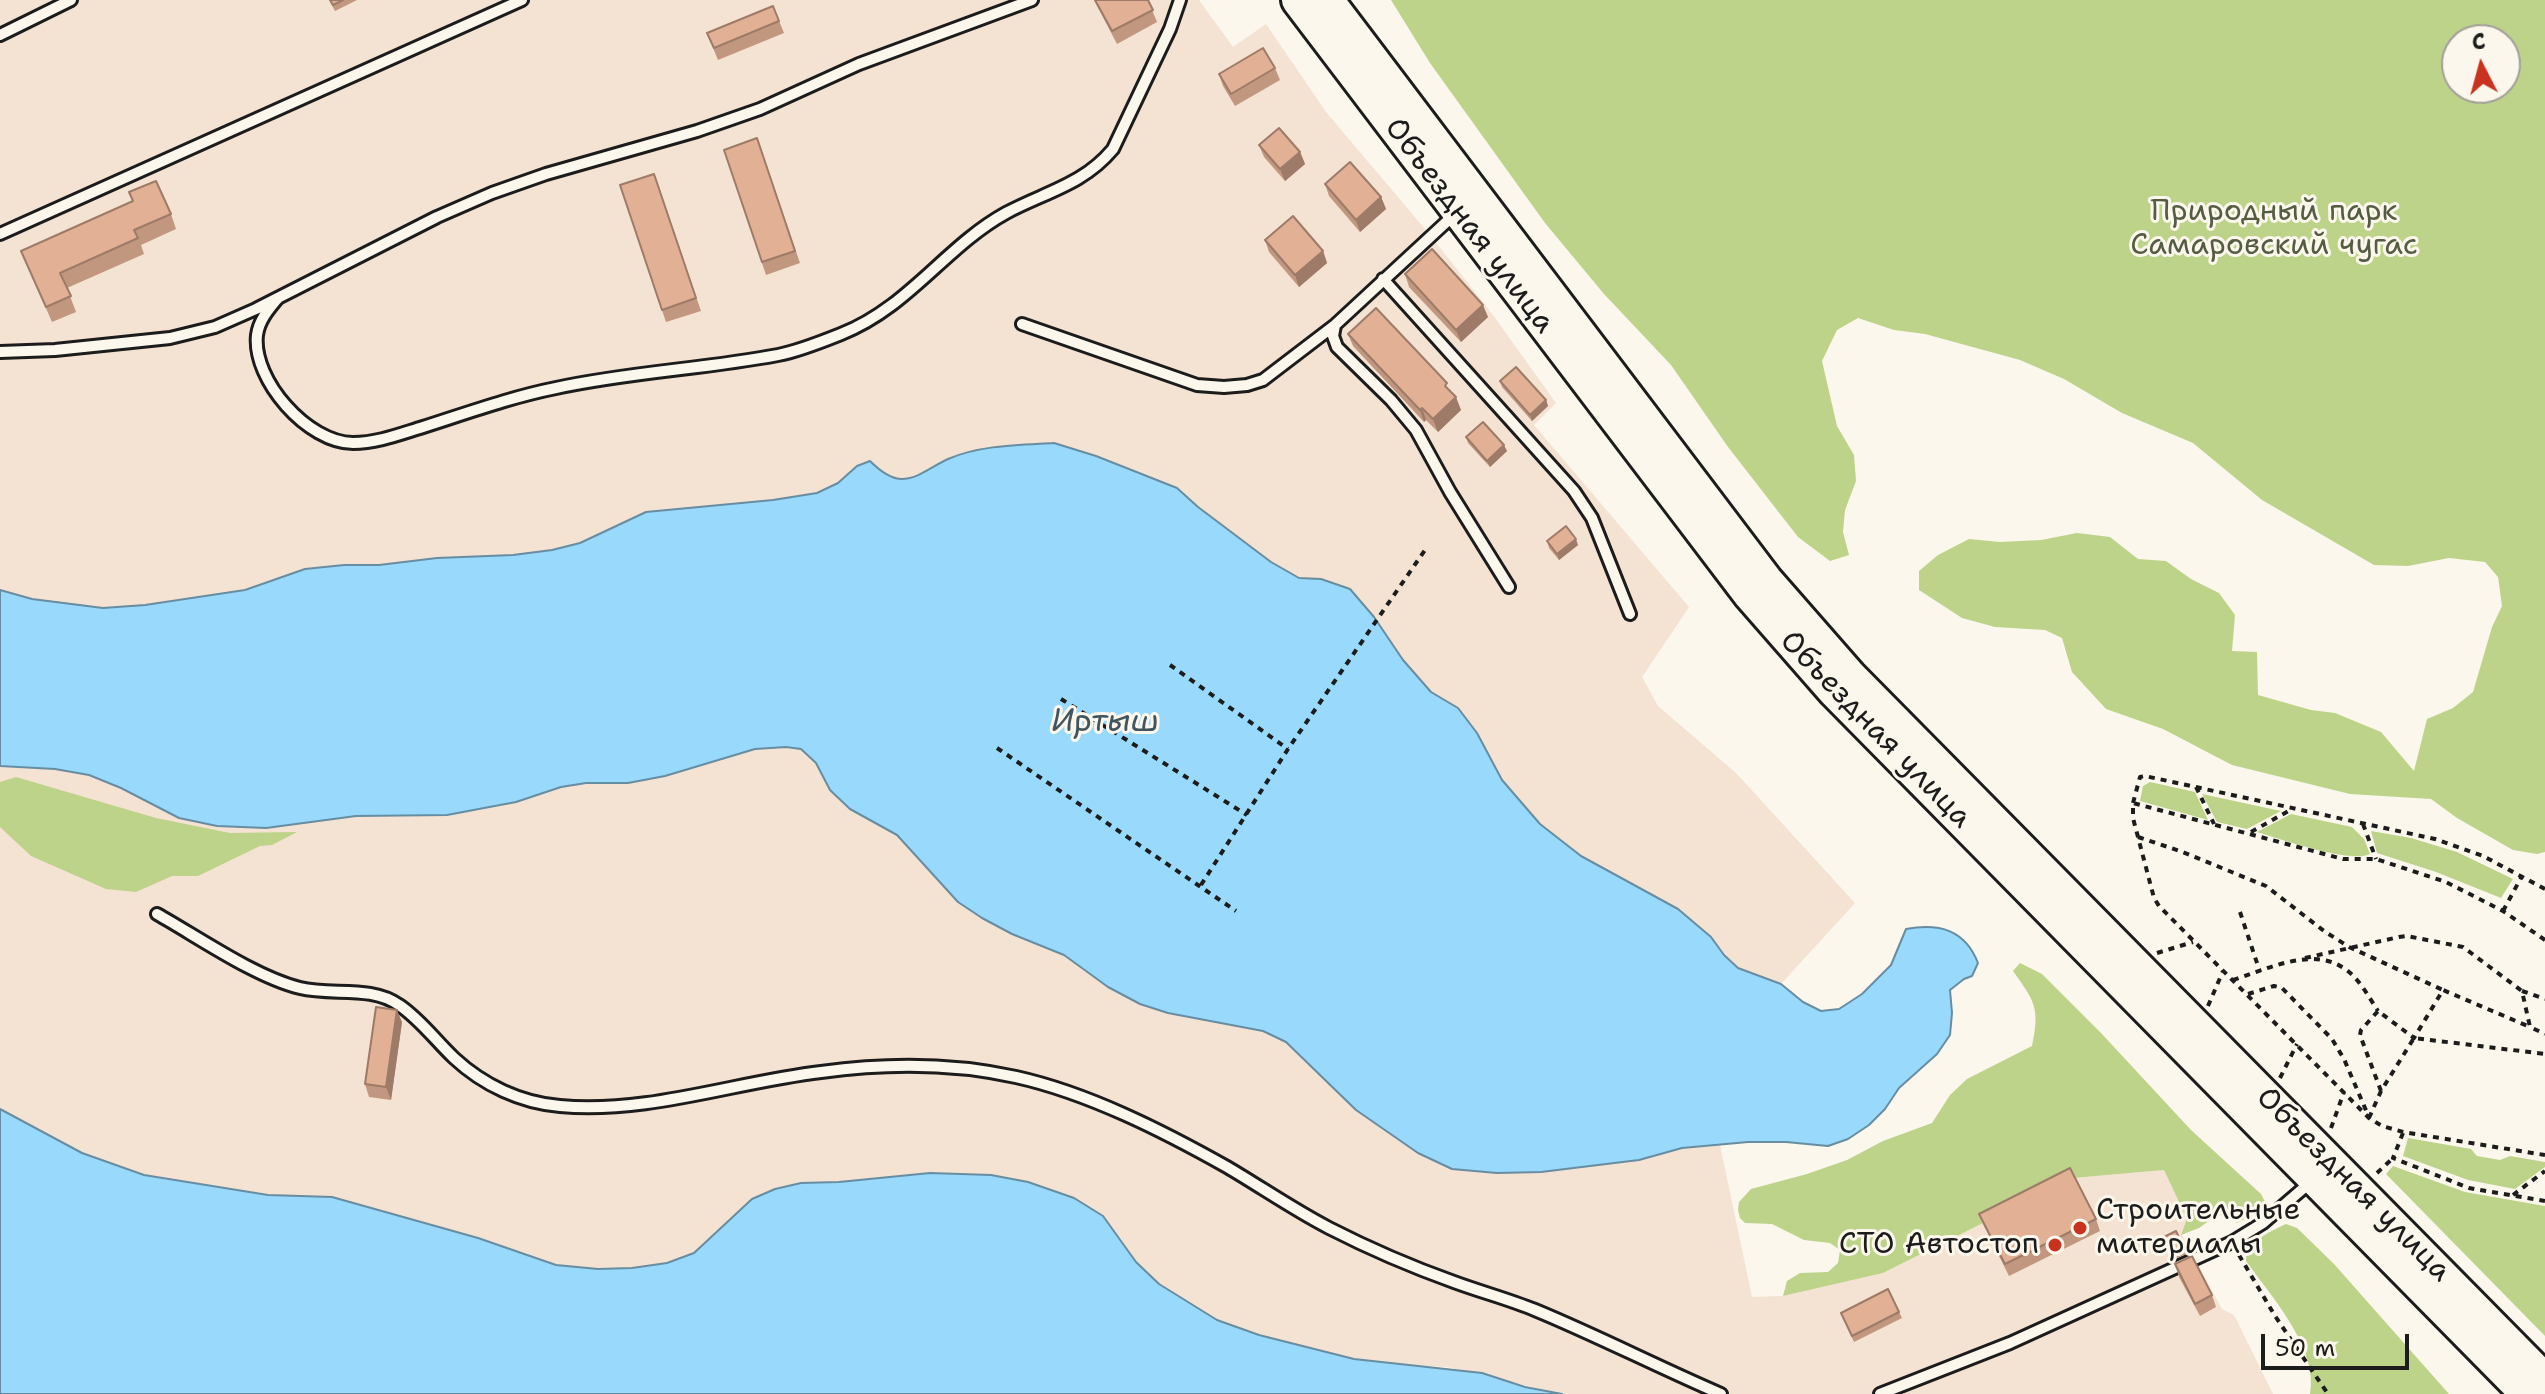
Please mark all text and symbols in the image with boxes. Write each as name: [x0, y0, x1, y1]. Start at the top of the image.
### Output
north arrow: [2441, 24, 2521, 104]
text: С: [2470, 26, 2487, 57]
street label: Объездная улица: [1376, 111, 1562, 341]
park label: Природный парк Самаровский чугас: [2130, 194, 2418, 264]
street label: Объездная улица: [1772, 624, 1978, 836]
water label: Иртыш: [1051, 704, 1159, 742]
street label: Объездная улица: [2248, 1080, 2458, 1290]
place label: Строительные материалы: [2096, 1193, 2301, 1264]
marker: Строительные материалы: [2071, 1219, 2089, 1237]
place label: СТО Автостоп: [1839, 1227, 2039, 1263]
marker: СТО Автостоп: [2046, 1236, 2064, 1254]
scale bar: [2265, 1318, 2413, 1368]
text: 50 m: [2275, 1332, 2335, 1364]

